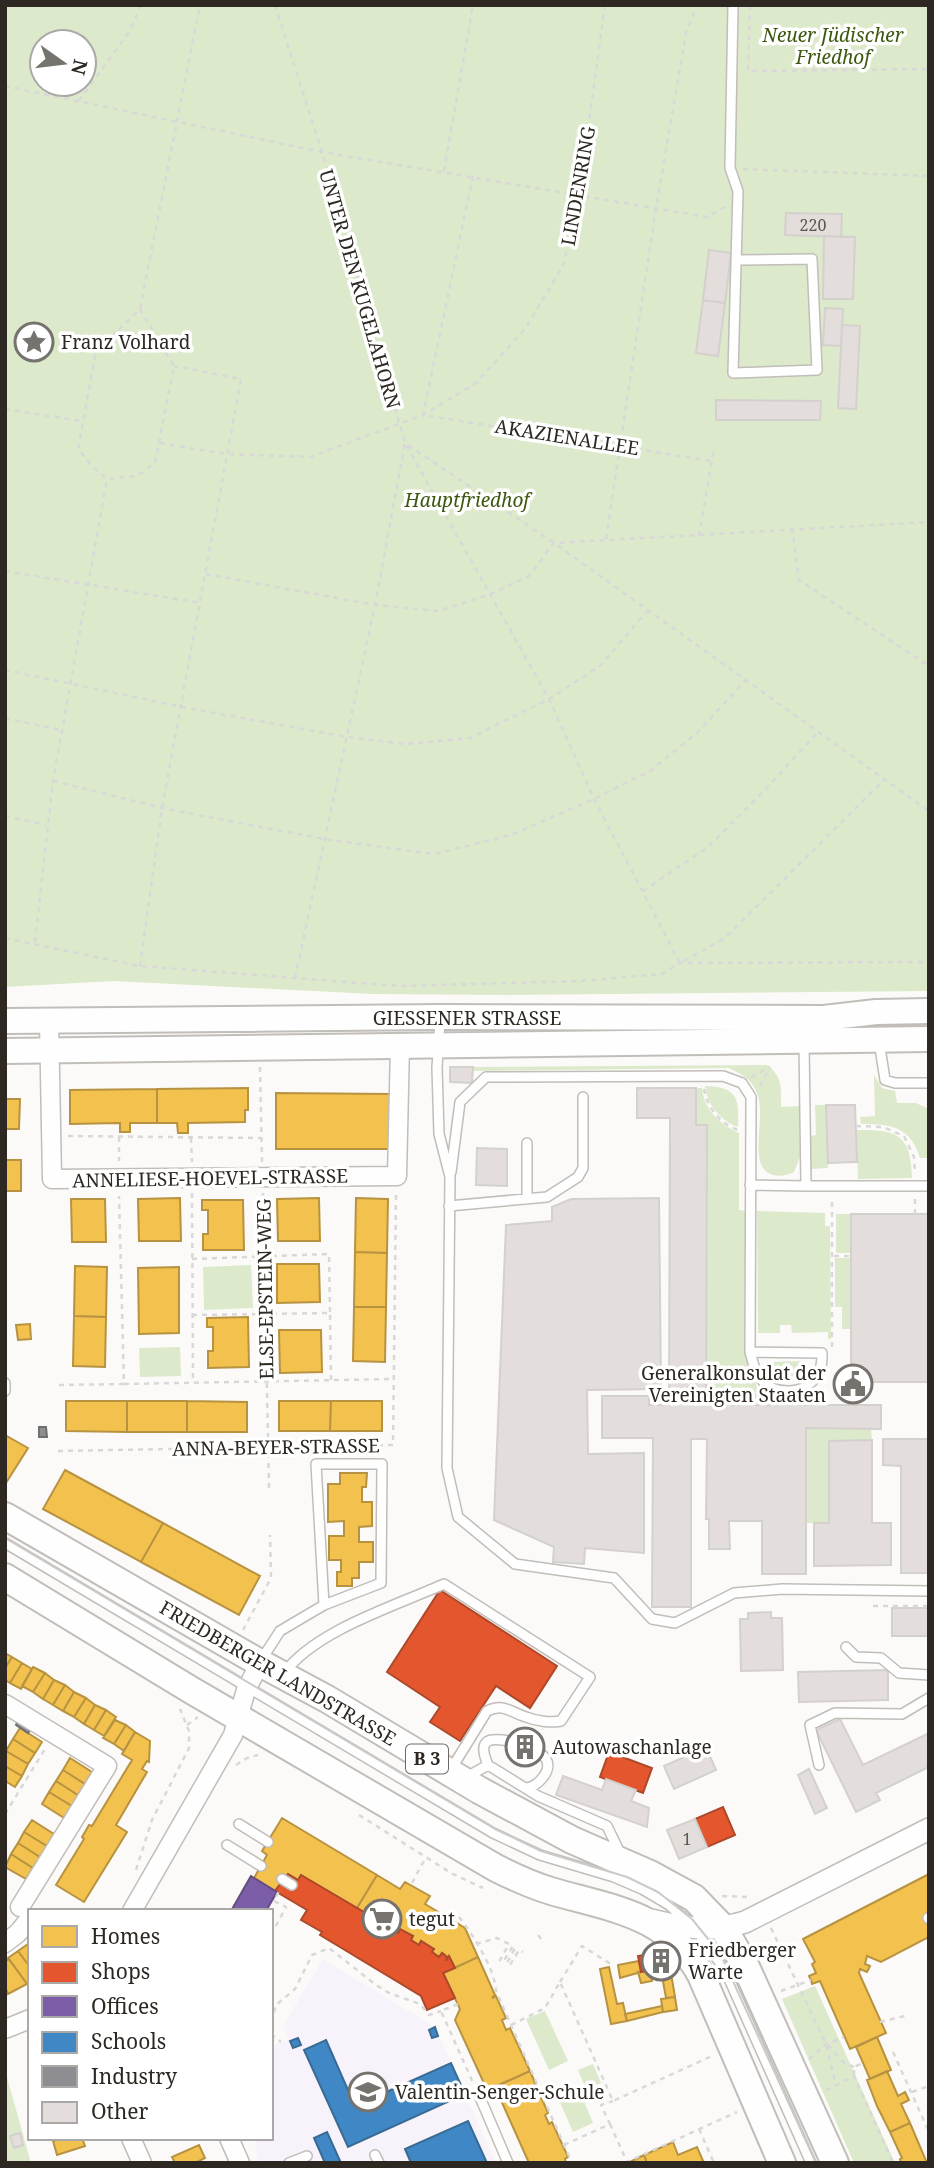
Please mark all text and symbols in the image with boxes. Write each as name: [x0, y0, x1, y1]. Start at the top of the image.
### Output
park label: Neuer Jüdischer Friedhof: [761, 22, 904, 70]
north arrow: [28, 28, 98, 98]
text: N: [65, 57, 94, 78]
street label: LINDENRING: [555, 124, 601, 248]
street label: UNTER DEN KUGELAHORN: [313, 166, 407, 412]
house number: 220: [800, 214, 826, 236]
place icon: Franz Volhard: [13, 321, 55, 363]
place label: Franz Volhard: [61, 329, 191, 355]
street label: AKAZIENALLEE: [493, 413, 641, 461]
park label: Hauptfriedhof: [404, 487, 533, 513]
street label: GIESSENER STRASSE: [373, 1005, 561, 1031]
street label: ANNELIESE-HOEVEL-STRASSE: [72, 1163, 348, 1193]
street label: ELSE-EPSTEIN-WEG: [250, 1198, 280, 1380]
place label: Generalkonsulat der Vereinigten Staaten: [641, 1360, 826, 1408]
public building icon: Generalkonsulat der Vereinigten Staaten: [832, 1363, 874, 1405]
street label: ANNA-BEYER-STRASSE: [172, 1432, 380, 1462]
street label: FRIEDBERGER LANDSTRASSE: [155, 1594, 401, 1752]
building icon: Autowaschanlage: [504, 1726, 546, 1768]
place label: Autowaschanlage: [552, 1734, 712, 1760]
road number: B 3: [406, 1744, 448, 1774]
house number: 1: [683, 1828, 691, 1850]
supermarket icon: tegut: [361, 1898, 403, 1940]
place label: tegut: [409, 1906, 455, 1932]
legend: [28, 1909, 273, 2140]
text: Homes: [91, 1922, 160, 1950]
place label: Friedberger Warte: [688, 1937, 796, 1985]
building icon: Friedberger Warte: [640, 1940, 682, 1982]
text: Shops: [91, 1957, 150, 1985]
text: Offices: [91, 1992, 159, 2020]
text: Schools: [91, 2027, 166, 2055]
text: Industry: [91, 2062, 177, 2090]
school or university icon: Valentin-Senger-Schule: [347, 2071, 389, 2113]
place label: Valentin-Senger-Schule: [395, 2079, 604, 2105]
text: Other: [91, 2097, 149, 2125]

